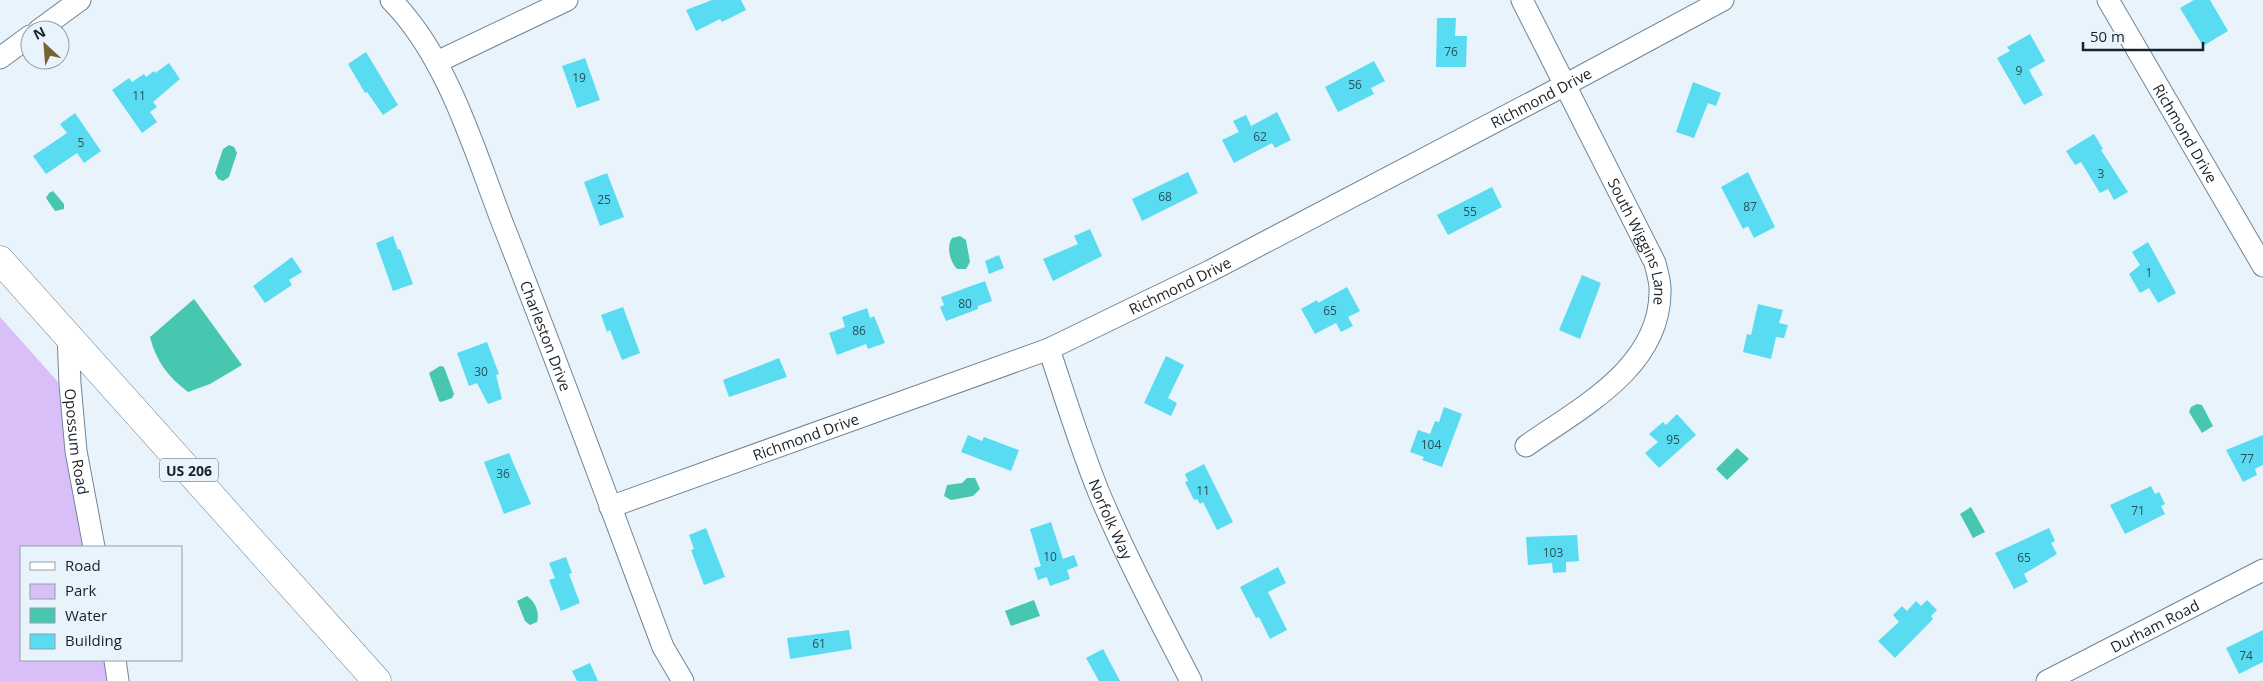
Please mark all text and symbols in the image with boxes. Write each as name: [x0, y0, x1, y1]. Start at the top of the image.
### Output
north arrow: [20, 20, 70, 70]
scale bar: [2083, 20, 2203, 52]
text: N: [30, 22, 48, 44]
text: 50 m: [2090, 26, 2125, 46]
house number: 76: [1444, 43, 1458, 60]
house number: 9: [2016, 62, 2023, 79]
street label: Richmond Drive: [1487, 63, 1595, 132]
house number: 19: [572, 69, 586, 86]
house number: 56: [1348, 76, 1362, 93]
street label: Richmond Drive: [2149, 80, 2222, 186]
house number: 11: [132, 87, 146, 104]
house number: 62: [1253, 128, 1267, 145]
house number: 5: [78, 134, 85, 151]
house number: 3: [2098, 165, 2105, 182]
street label: South Wiggins Lane: [1604, 175, 1670, 306]
house number: 68: [1158, 188, 1172, 205]
house number: 25: [597, 191, 611, 208]
house number: 87: [1743, 198, 1757, 215]
house number: 55: [1463, 203, 1477, 220]
street label: Richmond Drive: [1125, 252, 1234, 319]
house number: 1: [2146, 264, 2152, 281]
street label: Charleston Drive: [516, 277, 576, 394]
house number: 80: [958, 295, 972, 312]
house number: 65: [1323, 302, 1337, 319]
house number: 86: [852, 322, 866, 339]
house number: 30: [474, 363, 488, 380]
street label: Opossum Road: [60, 388, 94, 496]
street label: Richmond Drive: [750, 408, 862, 465]
house number: 95: [1666, 431, 1680, 448]
house number: 104: [1421, 436, 1441, 453]
house number: 77: [2240, 450, 2254, 467]
road number: US 206: [160, 458, 218, 482]
house number: 36: [496, 465, 510, 482]
street label: Norfolk Way: [1084, 476, 1138, 563]
house number: 11: [1196, 482, 1210, 499]
house number: 71: [2131, 502, 2145, 519]
house number: 103: [1543, 544, 1563, 561]
legend: [20, 546, 182, 661]
house number: 10: [1043, 548, 1057, 565]
house number: 65: [2017, 549, 2031, 566]
text: Road: [65, 555, 101, 575]
text: Park: [65, 580, 96, 600]
street label: Durham Road: [2107, 595, 2203, 657]
text: Water: [65, 605, 107, 625]
text: Building: [65, 630, 122, 650]
house number: 61: [812, 635, 826, 652]
house number: 74: [2239, 647, 2253, 664]

